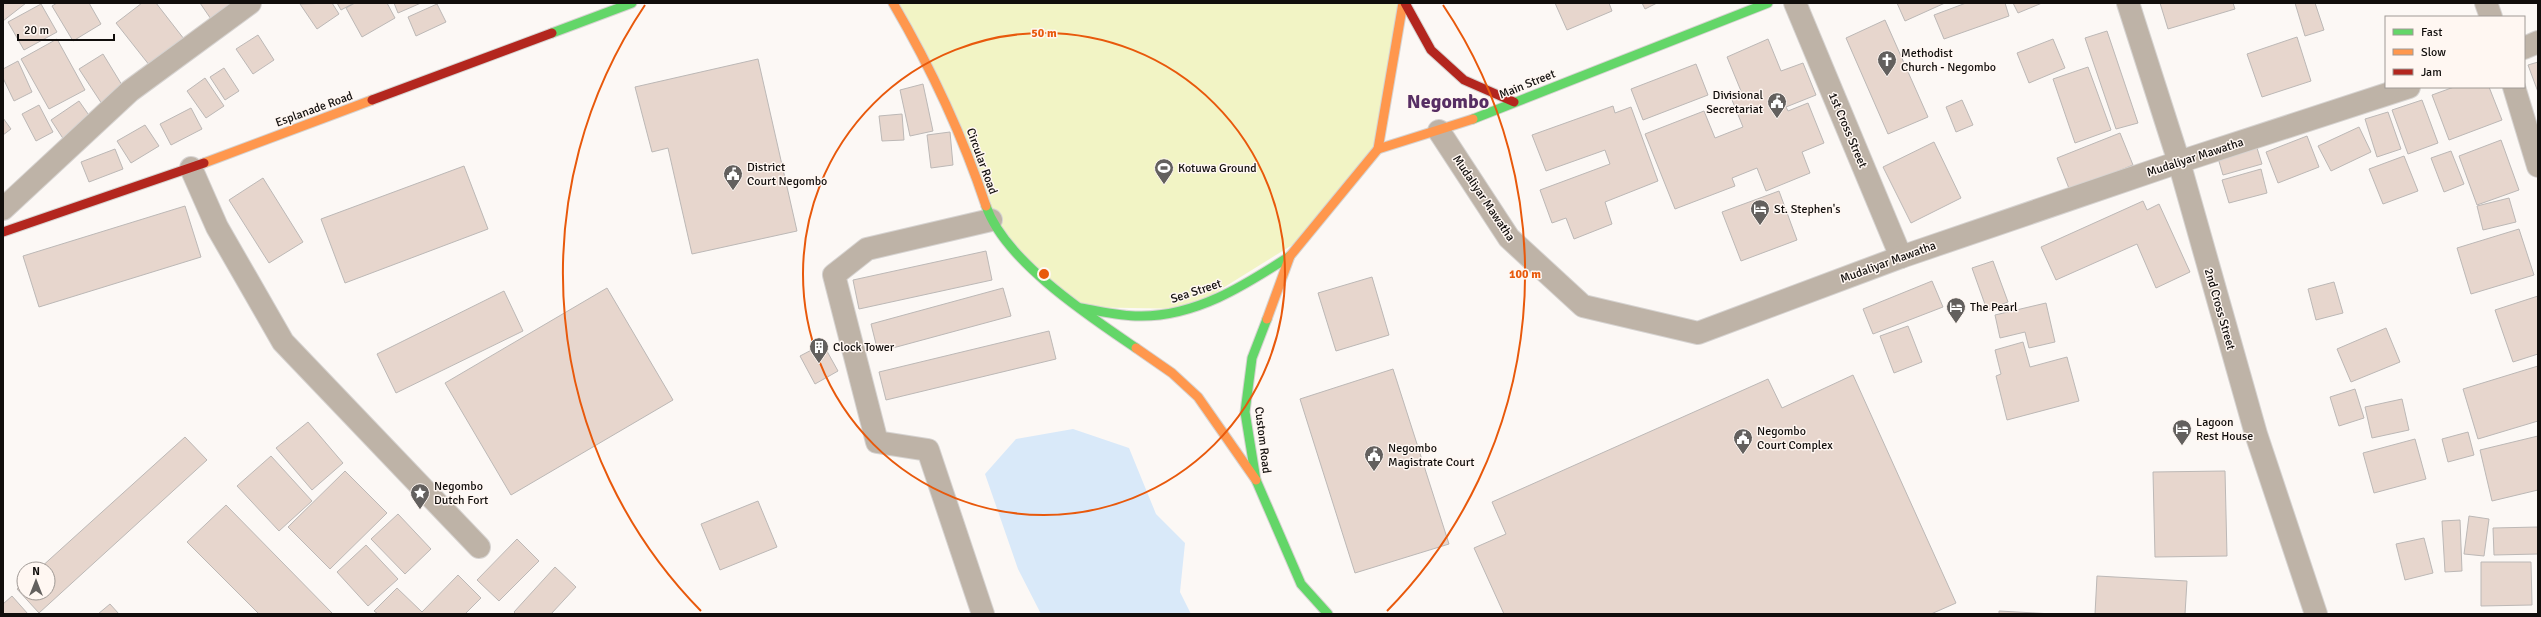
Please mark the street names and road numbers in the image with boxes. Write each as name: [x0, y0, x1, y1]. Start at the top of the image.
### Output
street label: Main Street: [1497, 66, 1558, 103]
street label: Esplanade Road: [273, 89, 355, 130]
street label: 1st Cross Street: [1825, 90, 1870, 170]
street label: Circular Road: [963, 126, 1000, 196]
street label: Mudaliyar Mawatha: [2145, 135, 2245, 180]
street label: Mudaliyar Mawatha: [1449, 152, 1518, 244]
street label: Mudaliyar Mawatha: [1838, 238, 1938, 287]
street label: 2nd Cross Street: [2201, 267, 2238, 352]
street label: Sea Street: [1169, 276, 1224, 307]
street label: Custom Road: [1251, 406, 1274, 474]

